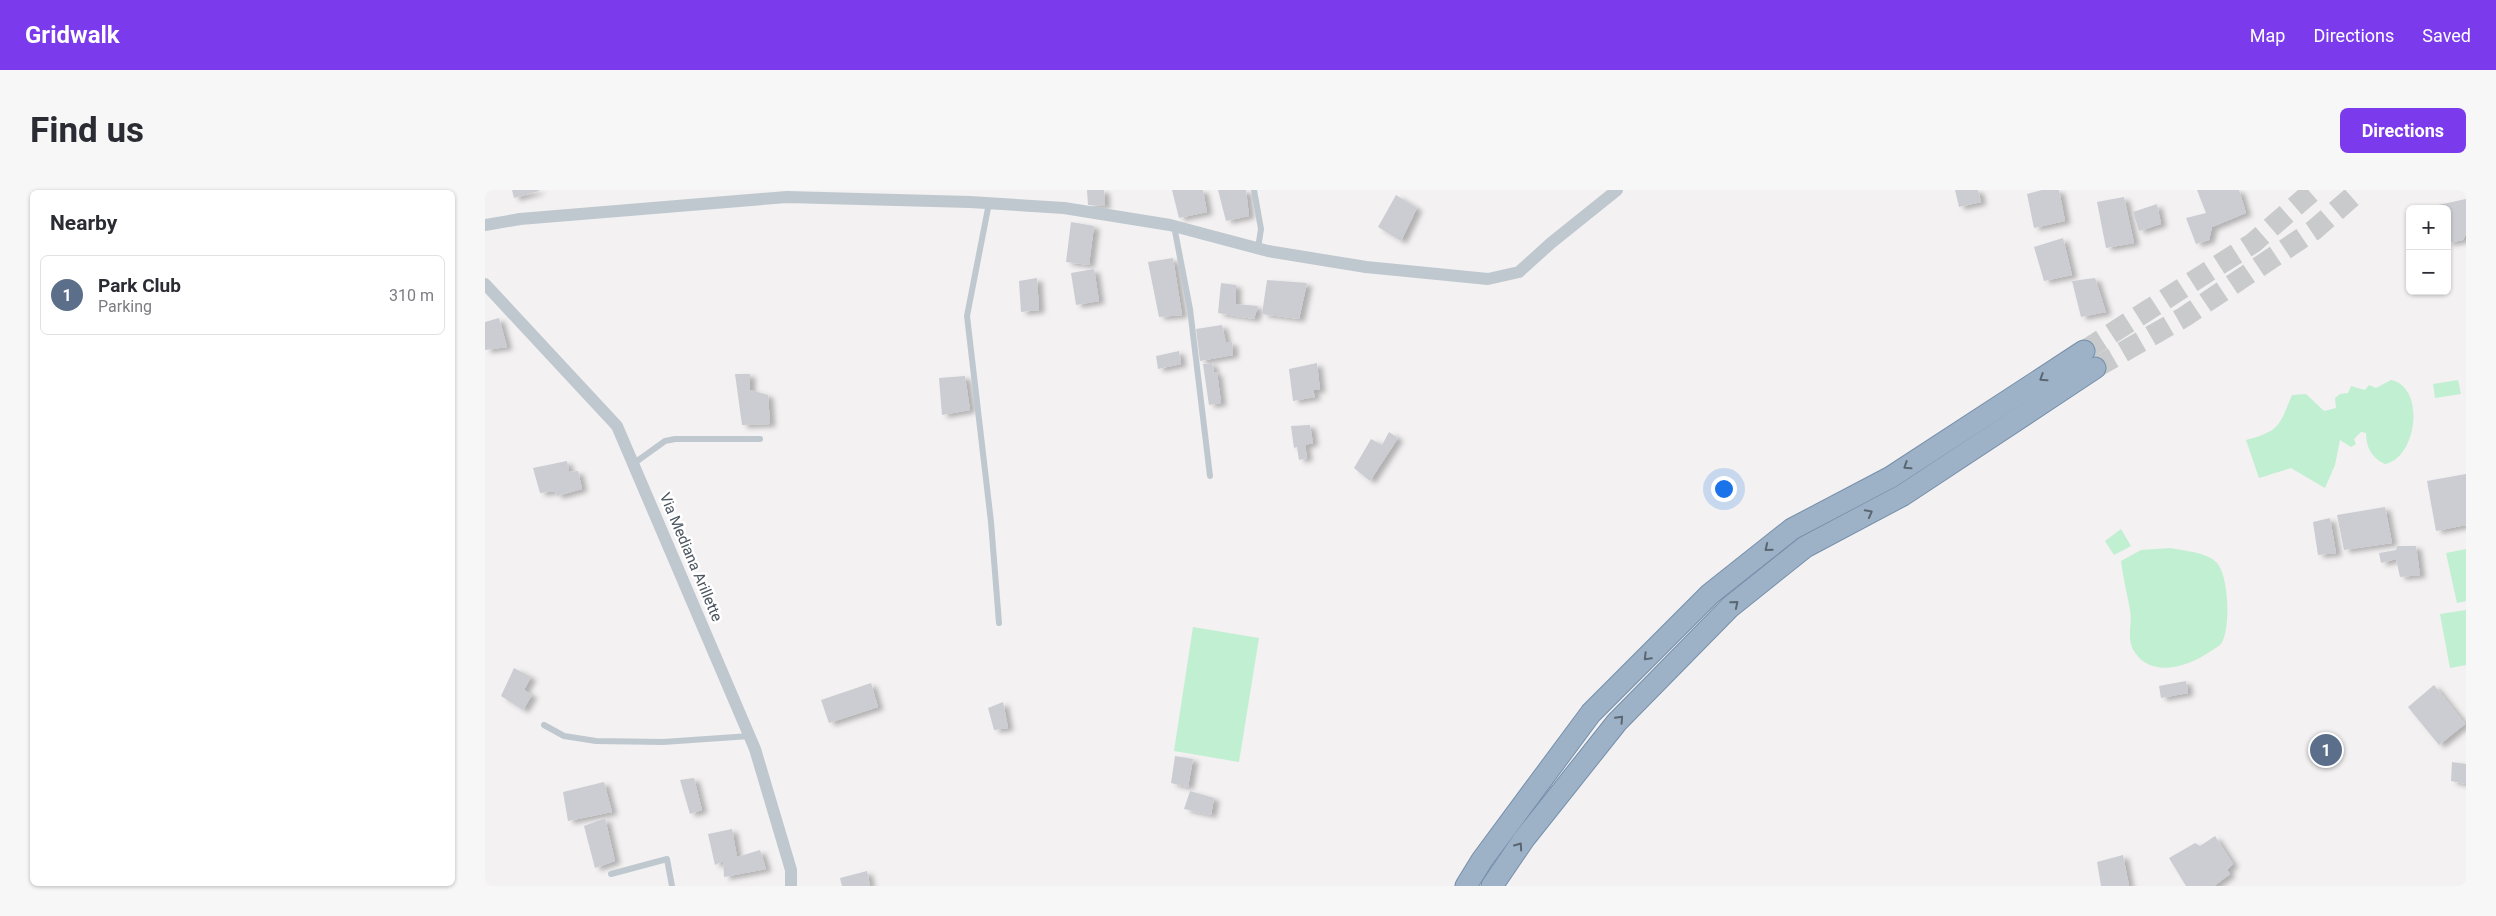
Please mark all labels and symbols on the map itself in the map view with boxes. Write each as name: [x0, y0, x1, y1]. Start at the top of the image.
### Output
one-way arrow: [2040, 371, 2049, 381]
one-way arrow: [1904, 460, 1913, 469]
your location: [1711, 476, 1737, 502]
street label: Via Mediana Arillette: [656, 490, 726, 624]
one-way arrow: [1864, 509, 1873, 519]
one-way arrow: [1764, 543, 1773, 552]
one-way arrow: [1729, 601, 1738, 609]
one-way arrow: [1644, 651, 1653, 660]
one-way arrow: [1614, 715, 1623, 724]
pin: 1: [2310, 731, 2342, 769]
one-way arrow: [1513, 842, 1522, 852]

